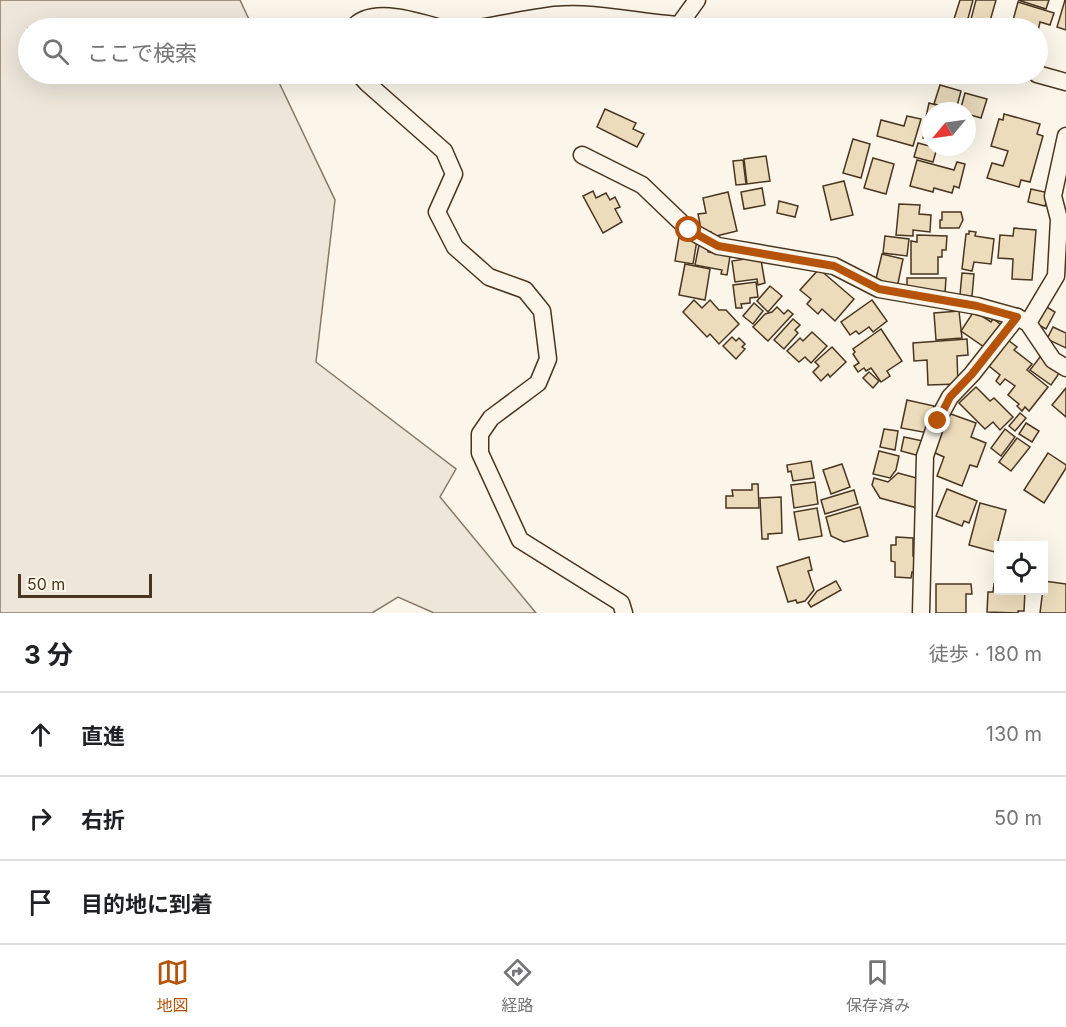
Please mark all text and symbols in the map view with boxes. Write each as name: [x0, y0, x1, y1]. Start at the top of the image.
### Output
search box: [18, 18, 1048, 84]
icon: search: [39, 35, 72, 68]
text: ここで検索: [87, 40, 197, 66]
north arrow: [922, 102, 976, 156]
route start: [675, 216, 701, 242]
route end: [924, 407, 950, 433]
map controls: [994, 541, 1048, 595]
button: locate: [994, 541, 1048, 595]
scale bar: [18, 571, 152, 598]
text: 50 m: [27, 574, 65, 594]
text: 3 分: [24, 639, 73, 670]
text: 徒歩 · 180 m: [929, 642, 1042, 666]
icon: ahead: [24, 718, 57, 751]
text: 130 m: [986, 722, 1042, 746]
text: 直進: [81, 723, 125, 749]
icon: right: [24, 802, 57, 835]
text: 50 m: [994, 806, 1042, 830]
text: 右折: [81, 807, 125, 833]
icon: arrive: [24, 886, 57, 919]
text: 目的地に到着: [81, 891, 213, 917]
tab: 地図: [156, 956, 189, 1016]
tab: 経路: [501, 956, 534, 1016]
tab: 保存済み: [846, 956, 910, 1016]

